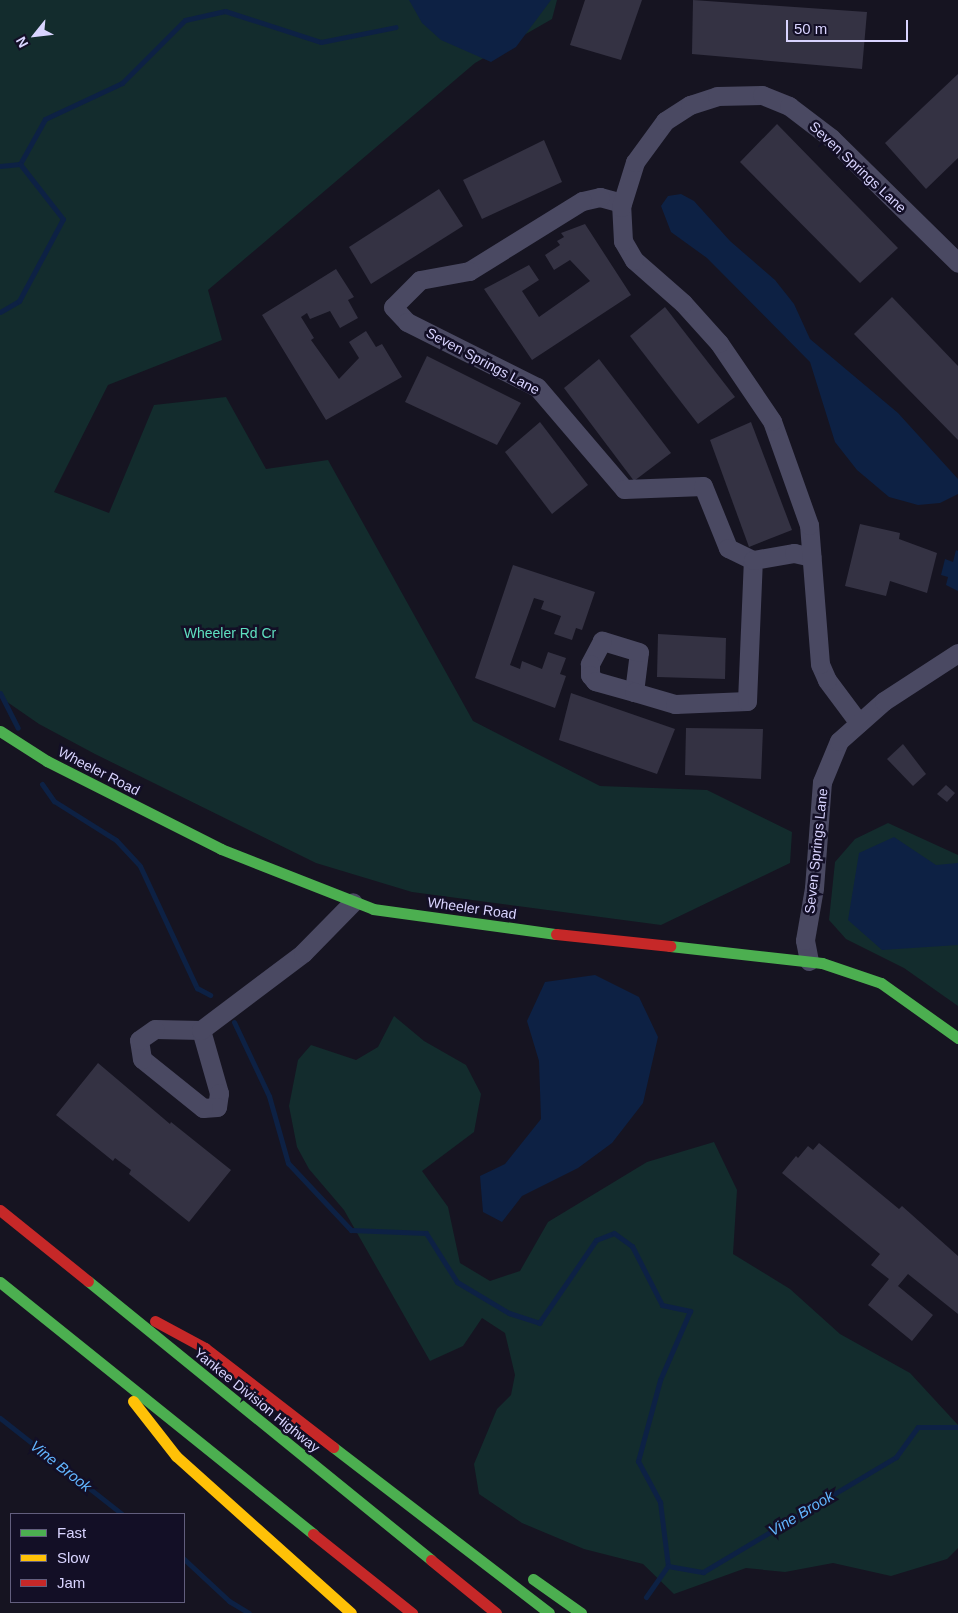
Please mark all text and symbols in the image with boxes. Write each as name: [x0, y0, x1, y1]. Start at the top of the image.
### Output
north arrow: [10, 10, 60, 60]
scale bar: [788, 10, 910, 42]
text: 50 m: [794, 20, 827, 37]
text: N: [12, 34, 31, 51]
street label: Seven Springs Lane: [806, 118, 910, 216]
street label: Seven Springs Lane: [423, 324, 543, 398]
park label: Wheeler Rd Cr: [184, 625, 276, 641]
street label: Wheeler Road: [55, 743, 143, 799]
street label: Seven Springs Lane: [801, 787, 831, 915]
street label: Wheeler Road: [427, 893, 517, 923]
street label: Yankee Division Highway: [191, 1344, 323, 1456]
water label: Vine Brook: [27, 1436, 95, 1496]
water label: Vine Brook: [765, 1486, 837, 1540]
legend: [10, 1513, 185, 1603]
text: Fast: [57, 1524, 86, 1541]
text: Slow: [57, 1549, 90, 1566]
text: Jam: [57, 1574, 85, 1591]

